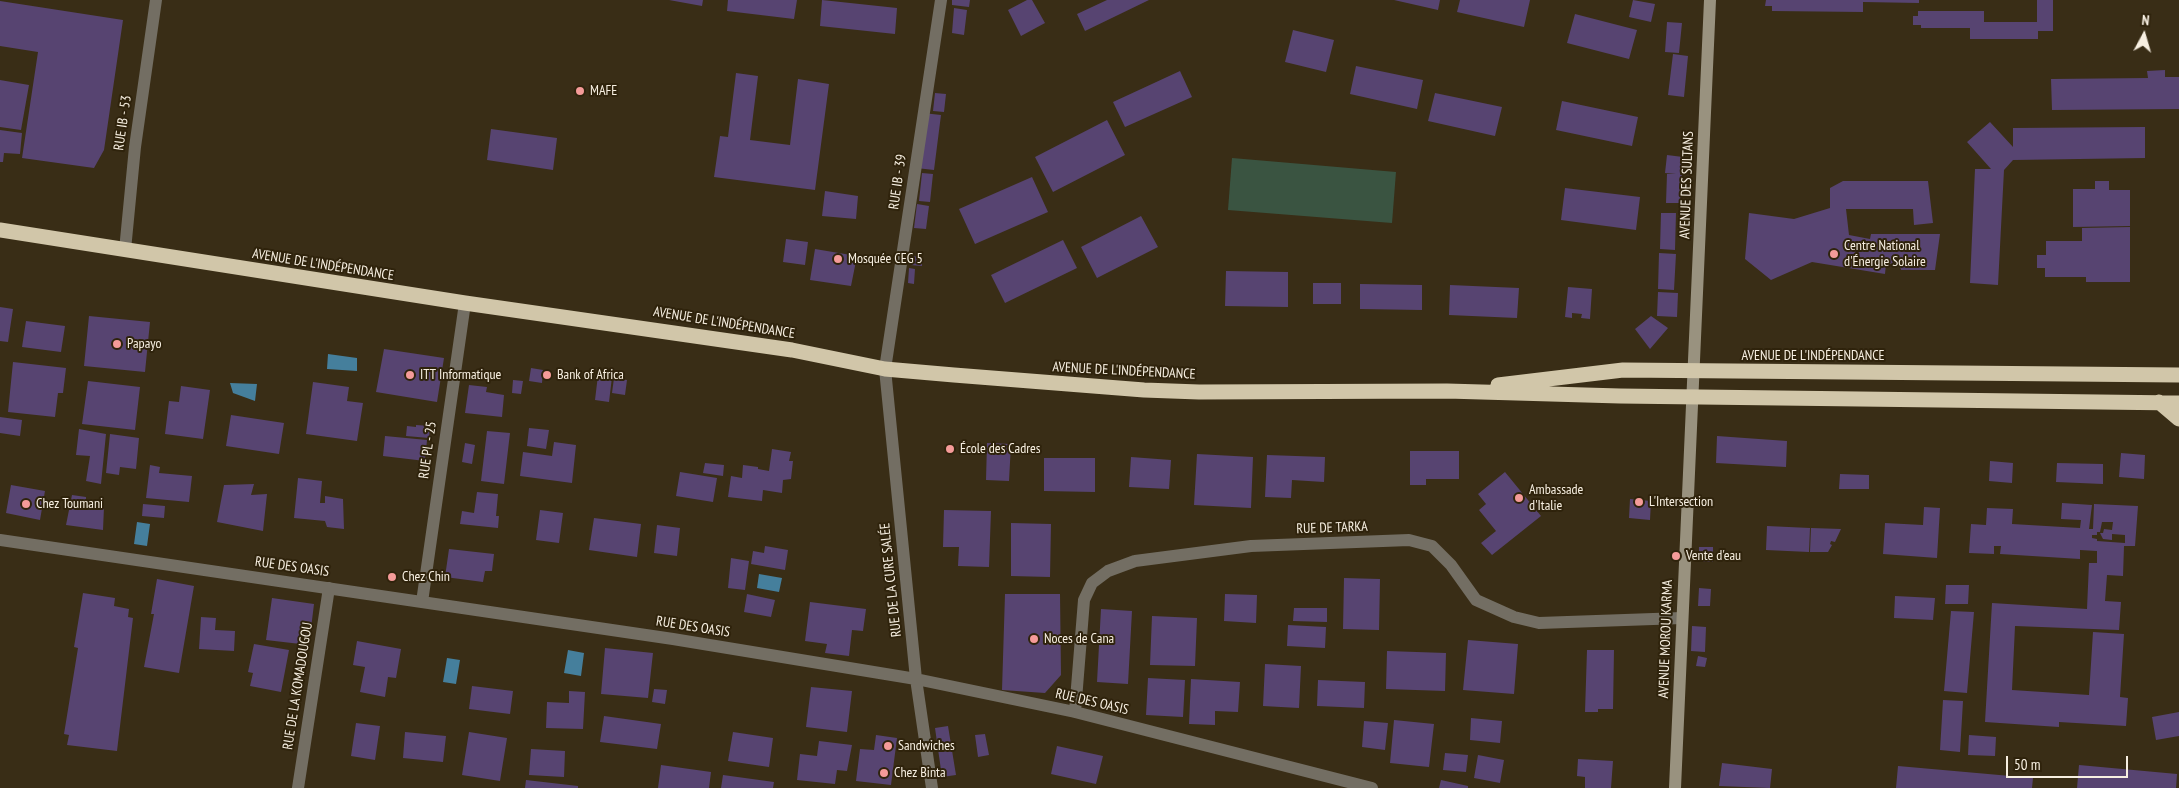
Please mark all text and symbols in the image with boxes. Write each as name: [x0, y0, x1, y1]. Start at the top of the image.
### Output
north arrow: [2119, 10, 2169, 60]
text: N: [2141, 11, 2150, 29]
place label: MAFE: [590, 83, 617, 99]
marker: MAFE: [574, 85, 586, 97]
street label: RUE IB - 53: [111, 94, 135, 152]
street label: AVENUE DES SULTANS: [1677, 131, 1697, 239]
street label: RUE IB - 39: [886, 153, 910, 211]
place label: Centre National d'Énergie Solaire: [1844, 238, 1926, 270]
street label: AVENUE DE L'INDÉPENDANCE: [251, 246, 395, 284]
marker: Centre National d'Énergie Solaire: [1828, 248, 1840, 260]
place label: Mosquée CEG 5: [848, 251, 923, 267]
marker: Mosquée CEG 5: [832, 253, 844, 265]
street label: AVENUE DE L'INDÉPENDANCE: [652, 304, 796, 342]
place label: Papayo: [127, 336, 162, 352]
marker: Papayo: [111, 338, 123, 350]
street label: AVENUE DE L'INDÉPENDANCE: [1741, 348, 1885, 364]
street label: AVENUE DE L'INDÉPENDANCE: [1052, 359, 1196, 383]
place label: ITT Informatique: [420, 367, 501, 383]
place label: Bank of Africa: [557, 367, 624, 383]
marker: ITT Informatique: [404, 369, 416, 381]
marker: Bank of Africa: [541, 369, 553, 381]
street label: RUE PL - 25: [416, 420, 440, 480]
place label: École des Cadres: [960, 441, 1041, 457]
marker: École des Cadres: [944, 443, 956, 455]
place label: Ambassade d'Italie: [1529, 482, 1583, 514]
marker: Ambassade d'Italie: [1513, 492, 1525, 504]
place label: L'Intersection: [1649, 494, 1713, 510]
place label: Chez Toumani: [36, 496, 103, 512]
marker: L'Intersection: [1633, 496, 1645, 508]
marker: Chez Toumani: [20, 498, 32, 510]
street label: RUE DE TARKA: [1296, 518, 1368, 538]
street label: RUE DE LA CURE SALÉE: [877, 522, 905, 638]
place label: Vente d'eau: [1686, 548, 1741, 564]
marker: Vente d'eau: [1670, 550, 1682, 562]
street label: RUE DES OASIS: [254, 553, 330, 581]
place label: Chez Chin: [402, 569, 450, 585]
marker: Chez Chin: [386, 571, 398, 583]
street label: AVENUE MOROU KARMA: [1656, 579, 1676, 699]
street label: RUE DES OASIS: [655, 613, 731, 641]
street label: RUE DE LA KOMADOUGOU: [280, 621, 316, 751]
place label: Noces de Cana: [1044, 631, 1114, 647]
marker: Noces de Cana: [1028, 633, 1040, 645]
street label: RUE DES OASIS: [1054, 685, 1130, 719]
place label: Sandwiches: [898, 738, 955, 754]
marker: Sandwiches: [882, 740, 894, 752]
scale bar: [2009, 746, 2132, 778]
text: 50 m: [2014, 755, 2040, 774]
place label: Chez Binta: [894, 765, 945, 781]
marker: Chez Binta: [878, 767, 890, 779]

